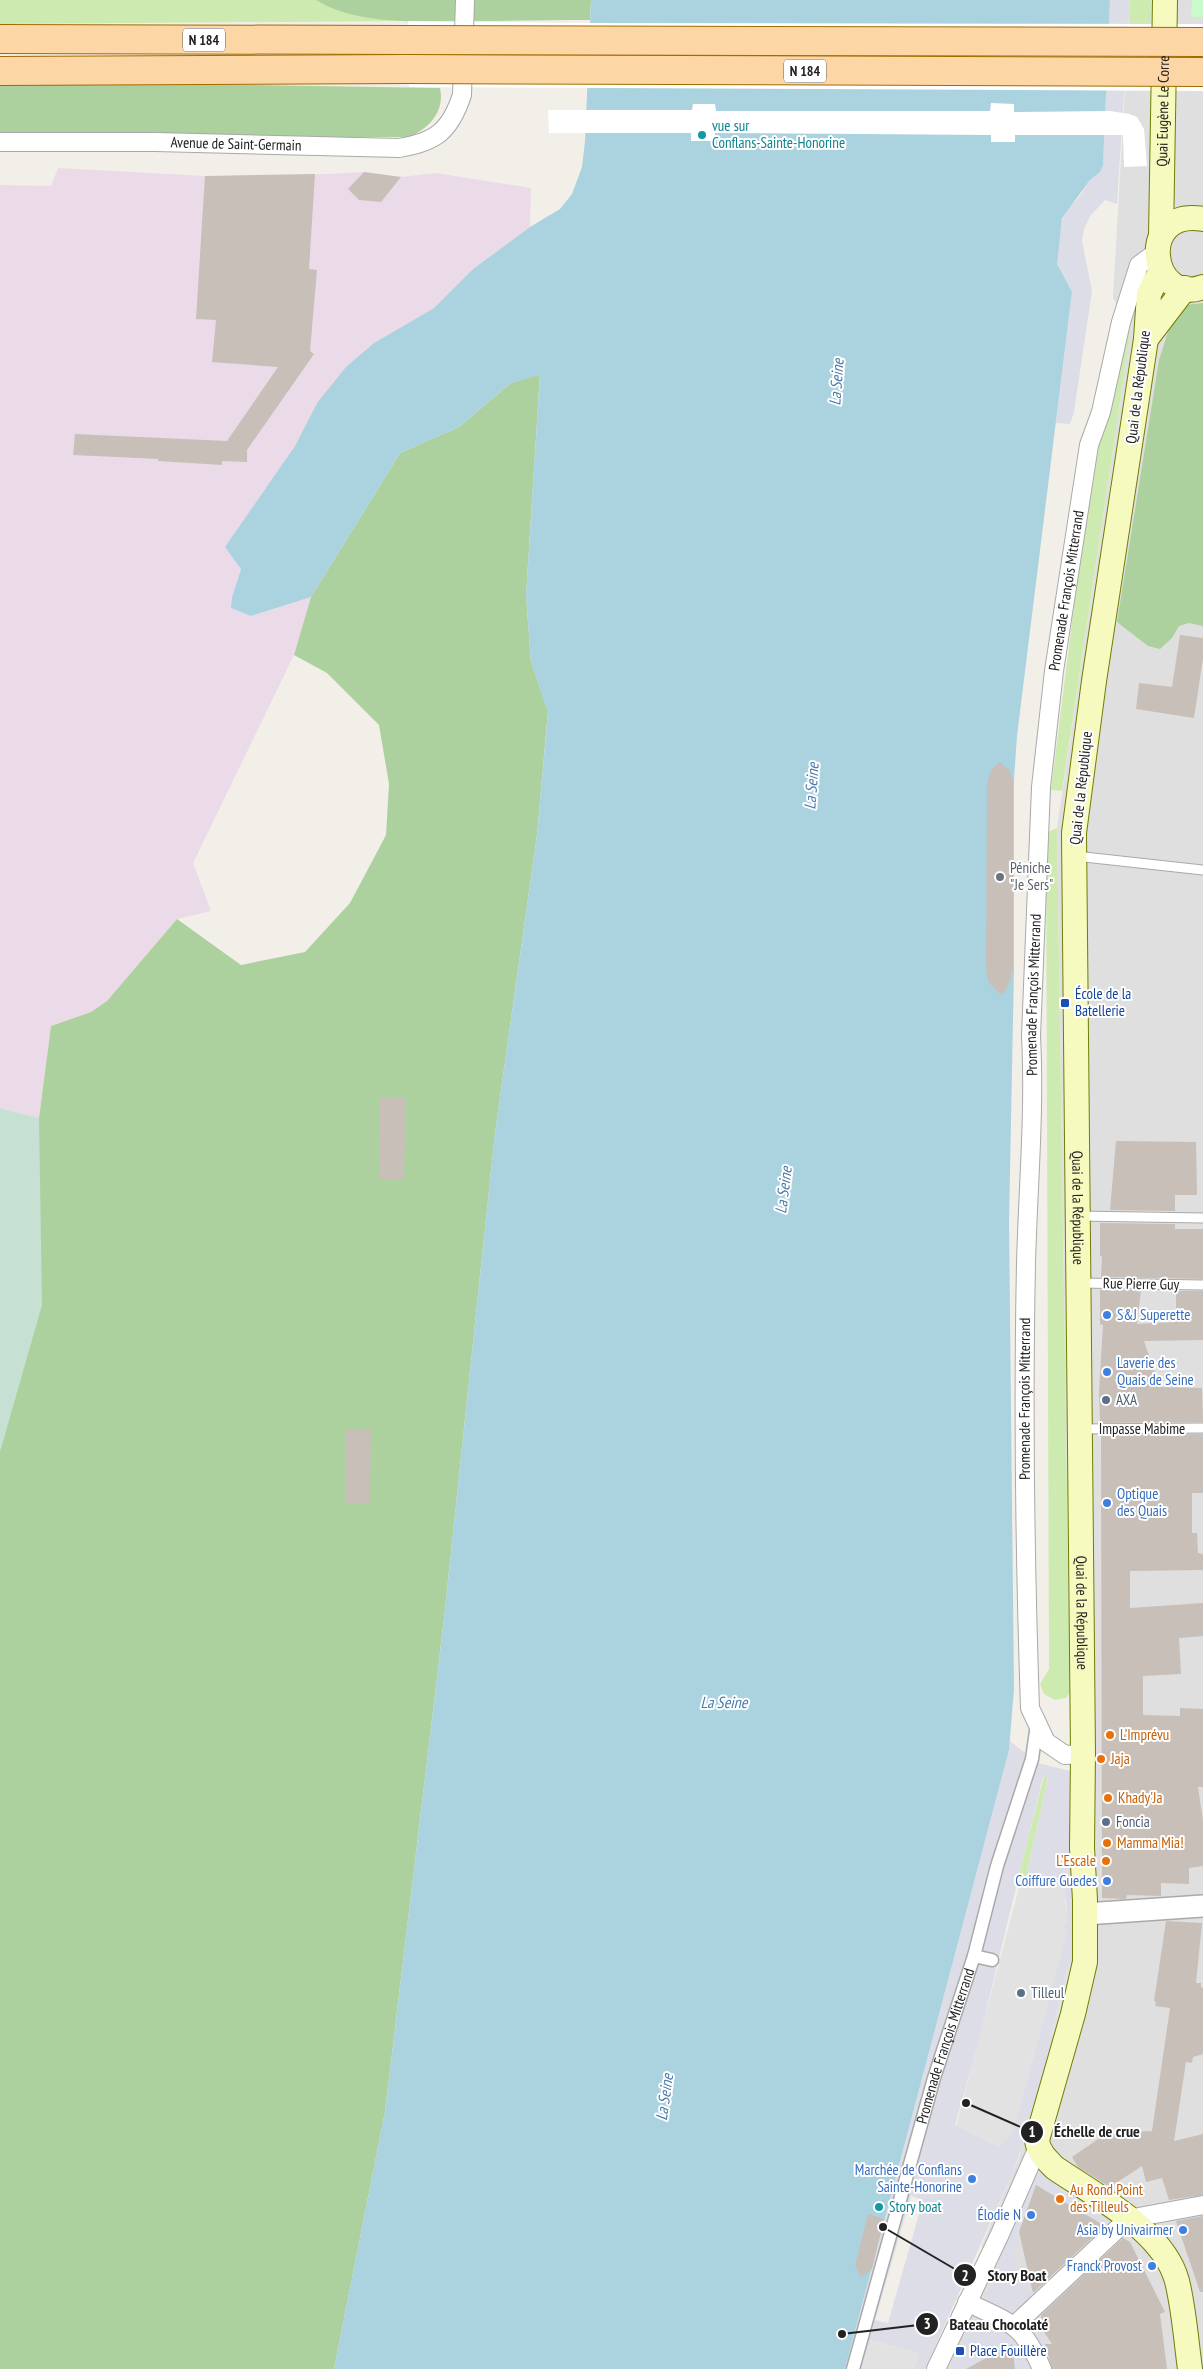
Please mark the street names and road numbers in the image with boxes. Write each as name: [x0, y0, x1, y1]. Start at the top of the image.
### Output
road number: N 184: [183, 28, 225, 52]
street label: Quai Eugène Le Corre: [1152, 55, 1173, 167]
road number: N 184: [784, 59, 826, 82]
street label: Avenue de Saint-Germain: [170, 132, 302, 155]
street label: Quai de la République: [1121, 329, 1154, 445]
street label: Promenade François Mitterrand: [1044, 509, 1088, 672]
street label: Quai de la République: [1065, 730, 1096, 846]
street label: Promenade François Mitterrand: [1021, 914, 1045, 1076]
street label: Quai de la République: [1068, 1151, 1088, 1265]
street label: Rue Pierre Guy: [1103, 1273, 1180, 1294]
street label: Promenade François Mitterrand: [1015, 1318, 1034, 1480]
street label: Impasse Mabime: [1099, 1419, 1185, 1438]
street label: Quai de la République: [1072, 1556, 1092, 1670]
street label: Promenade François Mitterrand: [912, 1966, 978, 2126]

